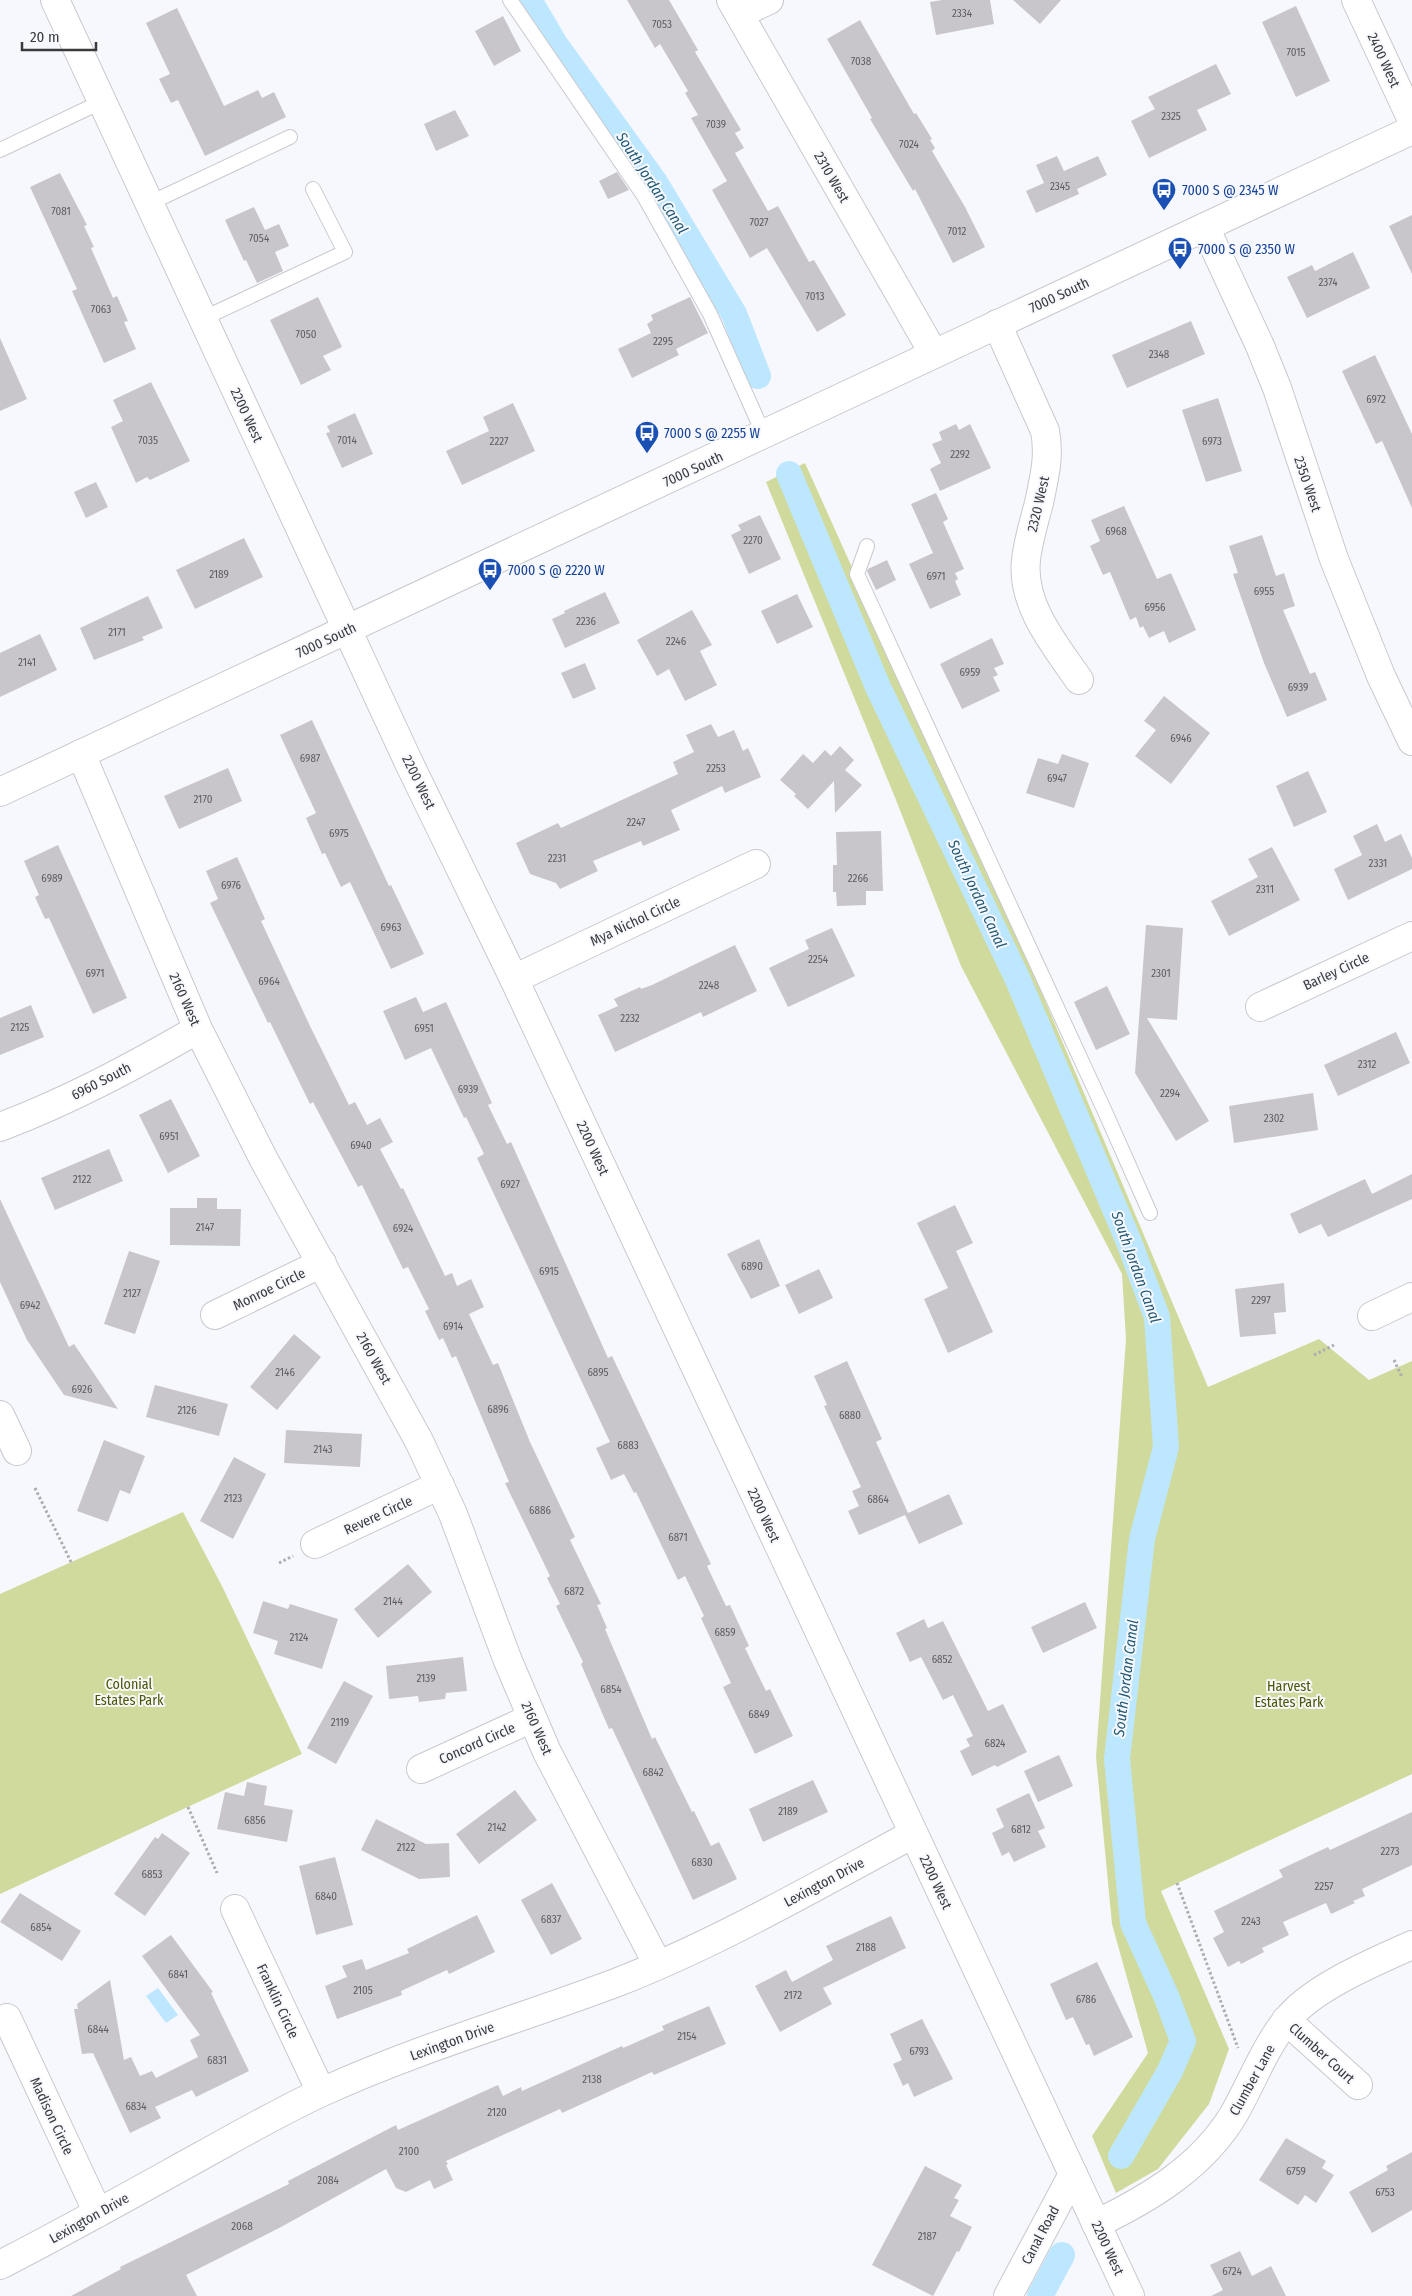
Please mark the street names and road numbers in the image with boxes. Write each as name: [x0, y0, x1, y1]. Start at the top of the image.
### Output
street label: 2400 West: [1364, 30, 1404, 91]
street label: 2310 West: [810, 149, 853, 206]
street label: 7000 South: [1026, 274, 1092, 317]
street label: 2200 West: [227, 385, 267, 445]
street label: 7000 South: [660, 448, 726, 491]
street label: 2350 West: [1290, 454, 1325, 514]
street label: 2320 West: [1024, 474, 1053, 534]
street label: 7000 South: [293, 619, 359, 662]
street label: 2200 West: [398, 752, 439, 812]
street label: Mya Nichol Circle: [587, 893, 683, 950]
street label: Barley Circle: [1300, 949, 1372, 994]
street label: 2160 West: [165, 970, 204, 1029]
street label: 6960 South: [69, 1059, 134, 1104]
street label: 2200 West: [573, 1118, 613, 1178]
street label: Monroe Circle: [230, 1265, 308, 1314]
street label: 2160 West: [352, 1329, 395, 1388]
street label: 2200 West: [744, 1485, 784, 1545]
street label: Revere Circle: [341, 1492, 415, 1539]
street label: 2160 West: [517, 1699, 556, 1758]
street label: Concord Circle: [436, 1719, 518, 1768]
street label: 2200 West: [916, 1852, 956, 1912]
street label: Lexington Drive: [781, 1854, 867, 1911]
street label: Franklin Circle: [253, 1961, 302, 2041]
street label: Lexington Drive: [408, 2018, 497, 2065]
street label: Clumber Court: [1285, 2020, 1358, 2087]
street label: Clumber Lane: [1226, 2042, 1279, 2119]
street label: Madison Circle: [26, 2075, 77, 2158]
street label: Lexington Drive: [46, 2190, 132, 2247]
street label: Canal Road: [1018, 2203, 1063, 2267]
street label: 2200 West: [1088, 2218, 1128, 2278]

